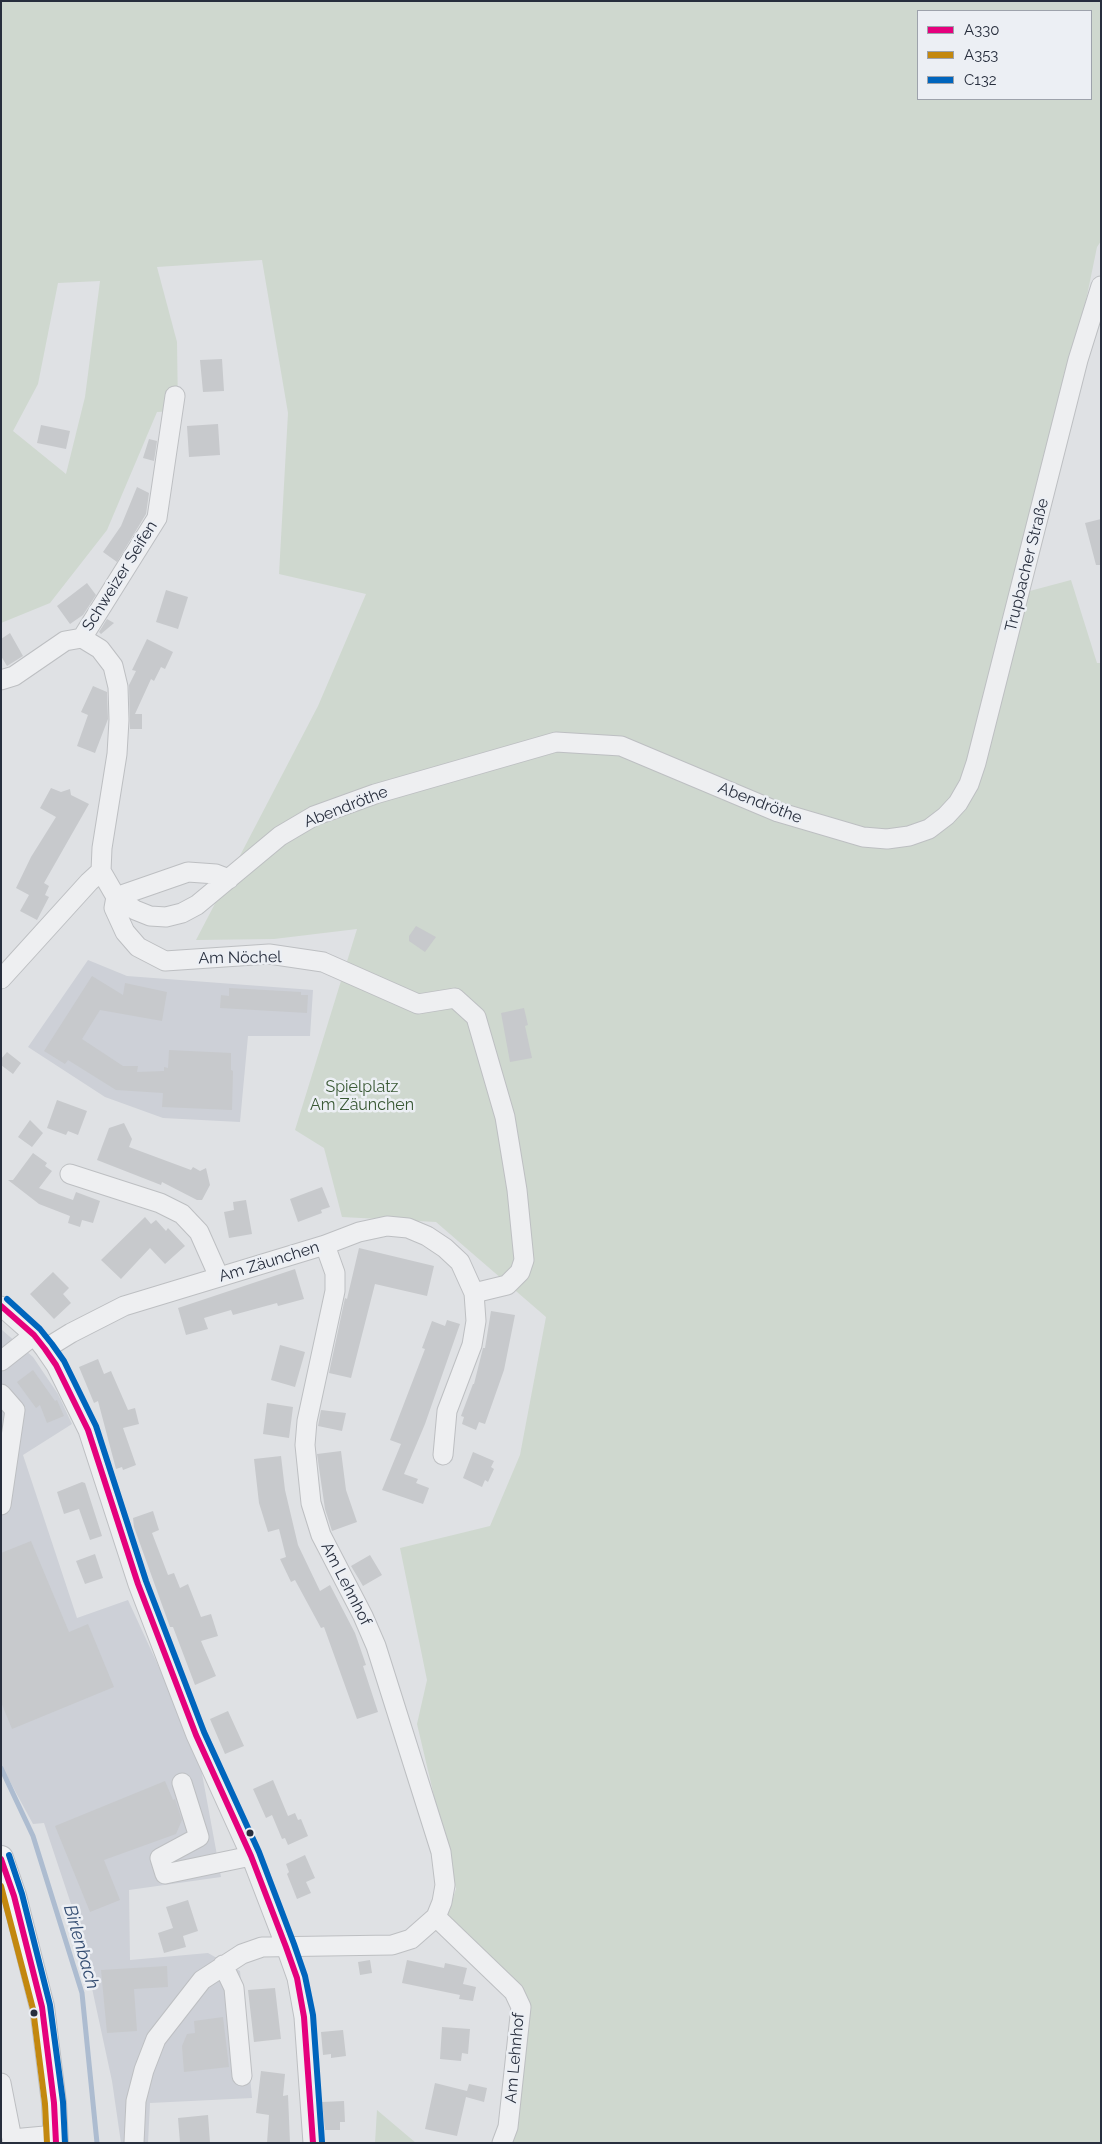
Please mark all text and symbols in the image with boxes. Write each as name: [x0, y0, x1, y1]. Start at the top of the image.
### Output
legend: [917, 10, 1092, 100]
text: A330: [964, 21, 999, 39]
text: A353: [964, 46, 998, 64]
text: C132: [964, 71, 997, 89]
street label: Trupbacher Straße: [1001, 496, 1053, 634]
street label: Schweizer Seifen: [78, 517, 162, 635]
street label: Abendröthe: [715, 778, 805, 828]
street label: Abendröthe: [301, 782, 391, 832]
street label: Am Nöchel: [198, 948, 282, 968]
park label: Spielplatz Am Zäunchen: [310, 1077, 414, 1115]
street label: Am Zäunchen: [216, 1238, 322, 1286]
street label: Am Lehnhof: [317, 1539, 375, 1629]
unlabelled marker: [245, 1828, 255, 1838]
water label: Birlenbach: [59, 1902, 103, 1992]
unlabelled marker: [29, 2008, 39, 2018]
street label: Am Lehnhof: [501, 2012, 529, 2104]

